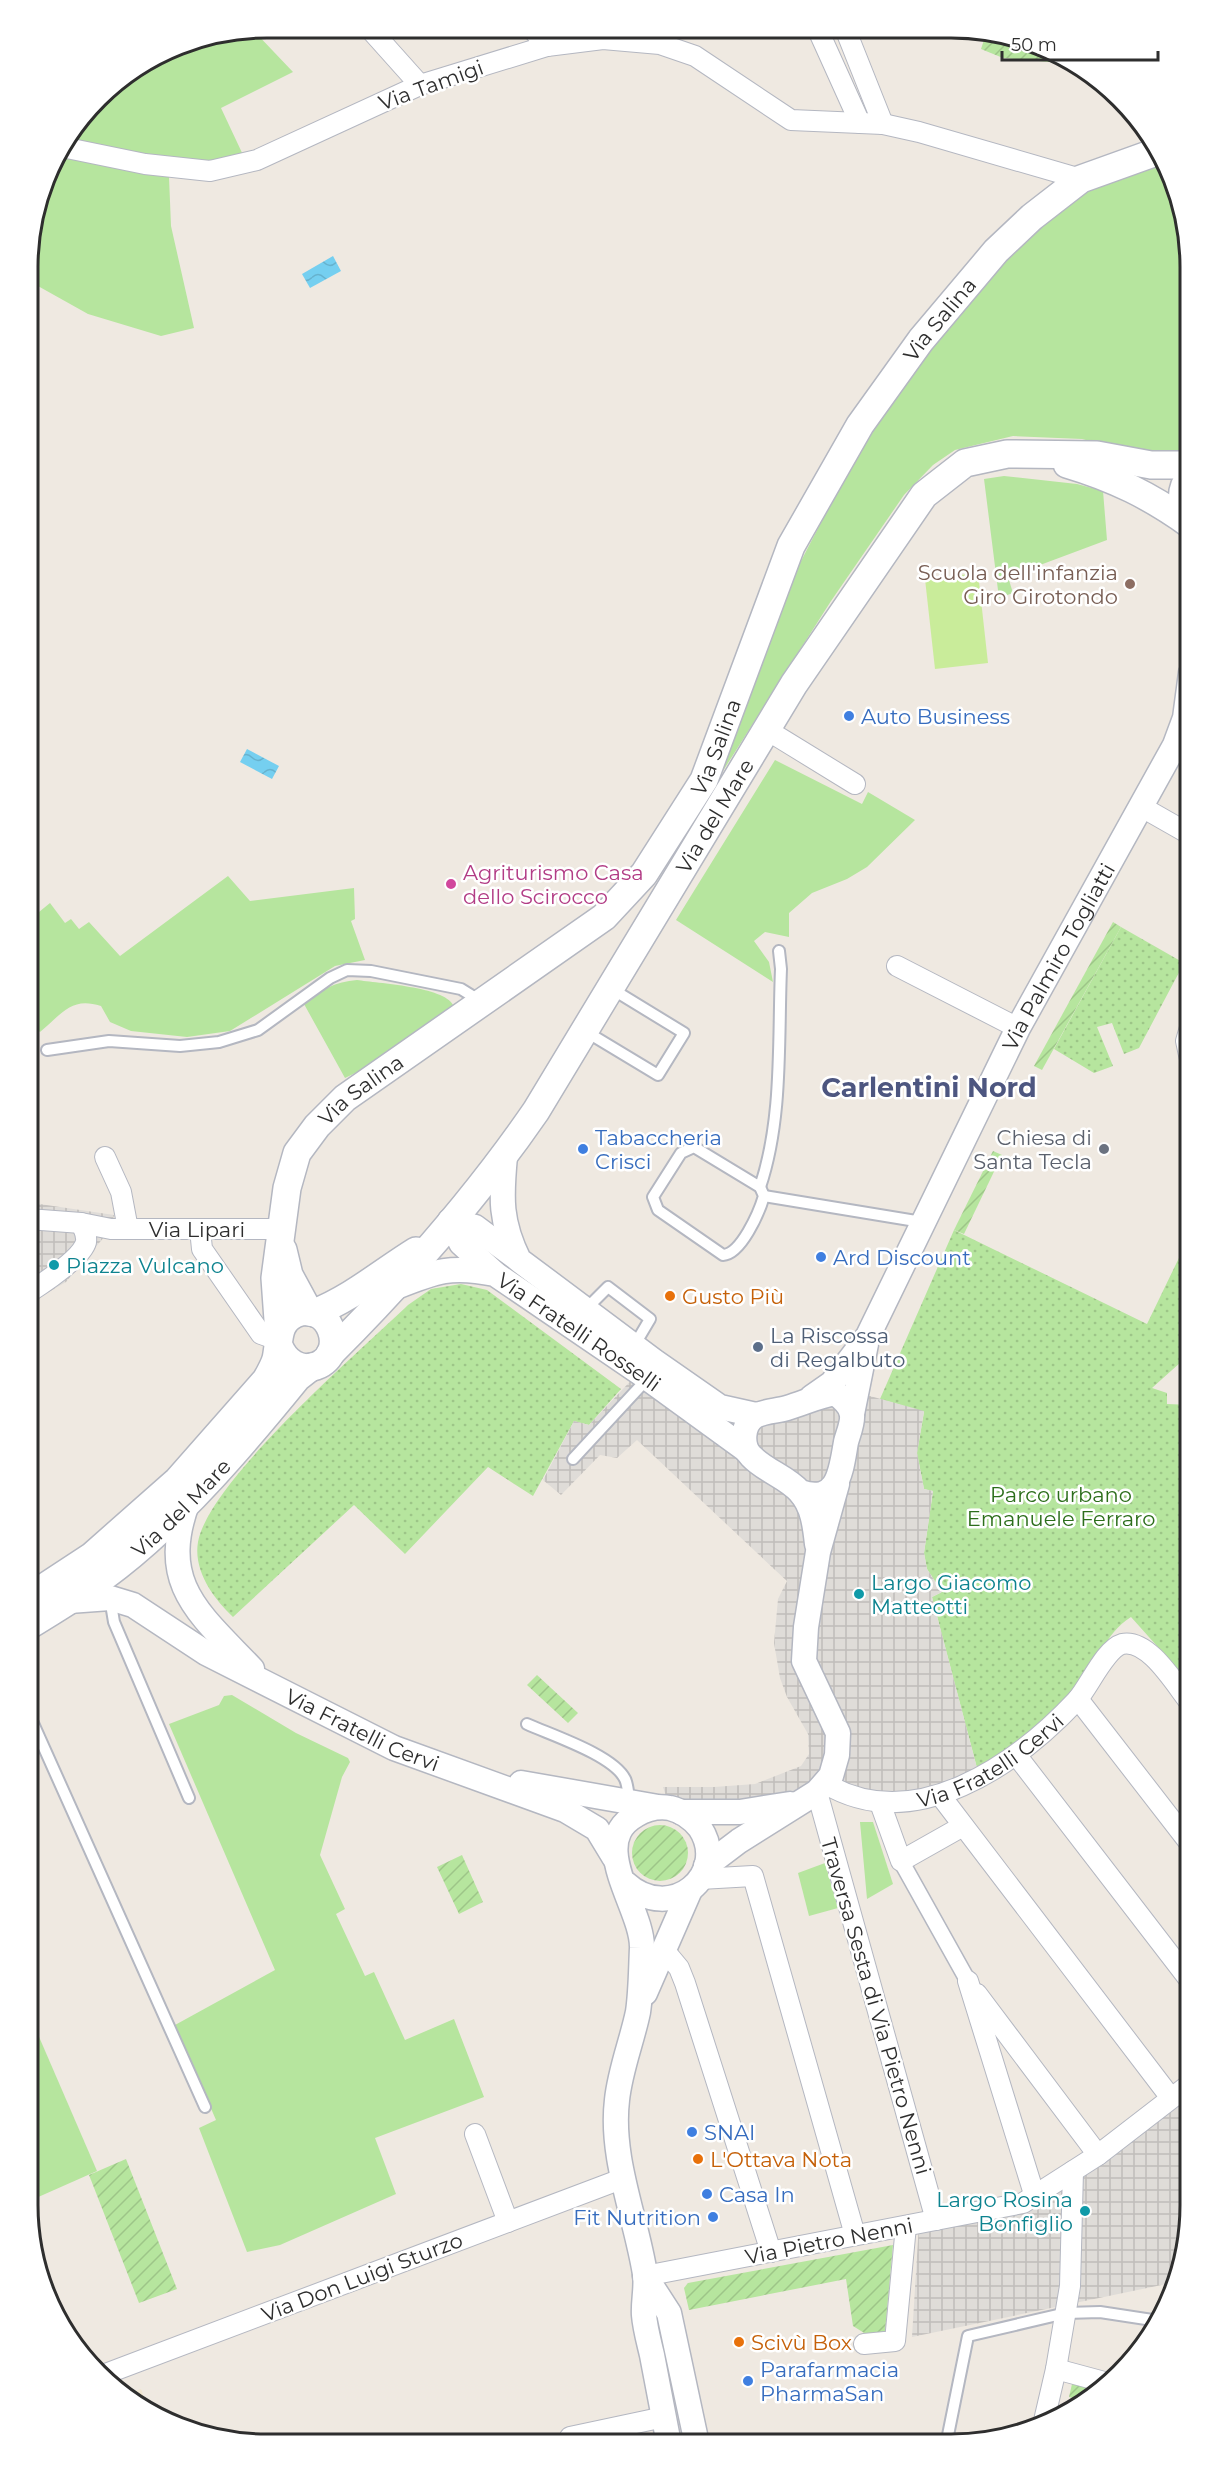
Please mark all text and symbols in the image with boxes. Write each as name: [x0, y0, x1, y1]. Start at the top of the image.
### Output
scale bar: [1002, 24, 1158, 62]
text: 50 m: [1011, 34, 1057, 56]
street label: Via Tamigi: [375, 55, 487, 115]
street label: Via Salina: [898, 272, 981, 366]
place label: Scuola dell'infanzia Giro Girotondo: [918, 560, 1118, 609]
marker: Scuola dell'infanzia Giro Girotondo: [1123, 577, 1137, 591]
street label: Via Salina: [685, 695, 746, 800]
place label: Auto Business: [861, 704, 1010, 729]
marker: Auto Business: [842, 709, 856, 723]
street label: Via del Mare: [670, 754, 759, 877]
street label: Via Palmiro Togliatti: [997, 859, 1120, 1054]
place label: Agriturismo Casa dello Scirocco: [463, 860, 644, 909]
marker: Agriturismo Casa dello Scirocco: [444, 877, 458, 891]
street label: Via Salina: [313, 1049, 408, 1130]
district label: Carlentini Nord: [821, 1071, 1037, 1104]
place label: Tabaccheria Crisci: [595, 1125, 722, 1174]
place label: Chiesa di Santa Tecla: [973, 1125, 1092, 1174]
marker: Tabaccheria Crisci: [576, 1142, 590, 1156]
marker: Chiesa di Santa Tecla: [1097, 1142, 1111, 1156]
street label: Via Lipari: [149, 1217, 245, 1242]
place label: Ard Discount: [833, 1245, 971, 1270]
marker: Ard Discount: [814, 1250, 828, 1264]
place label: Piazza Vulcano: [66, 1253, 224, 1278]
marker: Piazza Vulcano: [47, 1258, 61, 1272]
street label: Via Fratelli Rosselli: [493, 1267, 666, 1396]
place label: Gusto Più: [682, 1284, 784, 1309]
marker: Gusto Più: [663, 1289, 677, 1303]
place label: La Riscossa di Regalbuto: [770, 1323, 905, 1372]
marker: La Riscossa di Regalbuto: [751, 1340, 765, 1354]
street label: Via del Mare: [126, 1453, 236, 1562]
park label: Parco urbano Emanuele Ferraro: [967, 1482, 1155, 1531]
place label: Largo Giacomo Matteotti: [871, 1570, 1032, 1619]
marker: Largo Giacomo Matteotti: [852, 1587, 866, 1601]
street label: Via Fratelli Cervi: [282, 1683, 443, 1776]
street label: Via Fratelli Cervi: [915, 1708, 1069, 1812]
street label: Traversa Sesta di Via Pietro Nenni: [816, 1835, 936, 2177]
place label: SNAI: [704, 2120, 755, 2145]
marker: SNAI: [685, 2125, 699, 2139]
place label: L'Ottava Nota: [710, 2147, 852, 2172]
marker: L'Ottava Nota: [691, 2152, 705, 2166]
place label: Casa In: [719, 2182, 795, 2207]
marker: Casa In: [700, 2187, 714, 2201]
place label: Largo Rosina Bonfiglio: [936, 2187, 1073, 2236]
marker: Largo Rosina Bonfiglio: [1078, 2204, 1092, 2218]
place label: Fit Nutrition: [573, 2205, 701, 2230]
marker: Fit Nutrition: [706, 2210, 720, 2224]
street label: Via Pietro Nenni: [743, 2212, 915, 2270]
street label: Via Don Luigi Sturzo: [258, 2227, 466, 2327]
place label: Scivù Box: [751, 2330, 852, 2355]
marker: Scivù Box: [732, 2335, 746, 2349]
place label: Parafarmacia PharmaSan: [760, 2357, 899, 2406]
marker: Parafarmacia PharmaSan: [741, 2374, 755, 2388]

